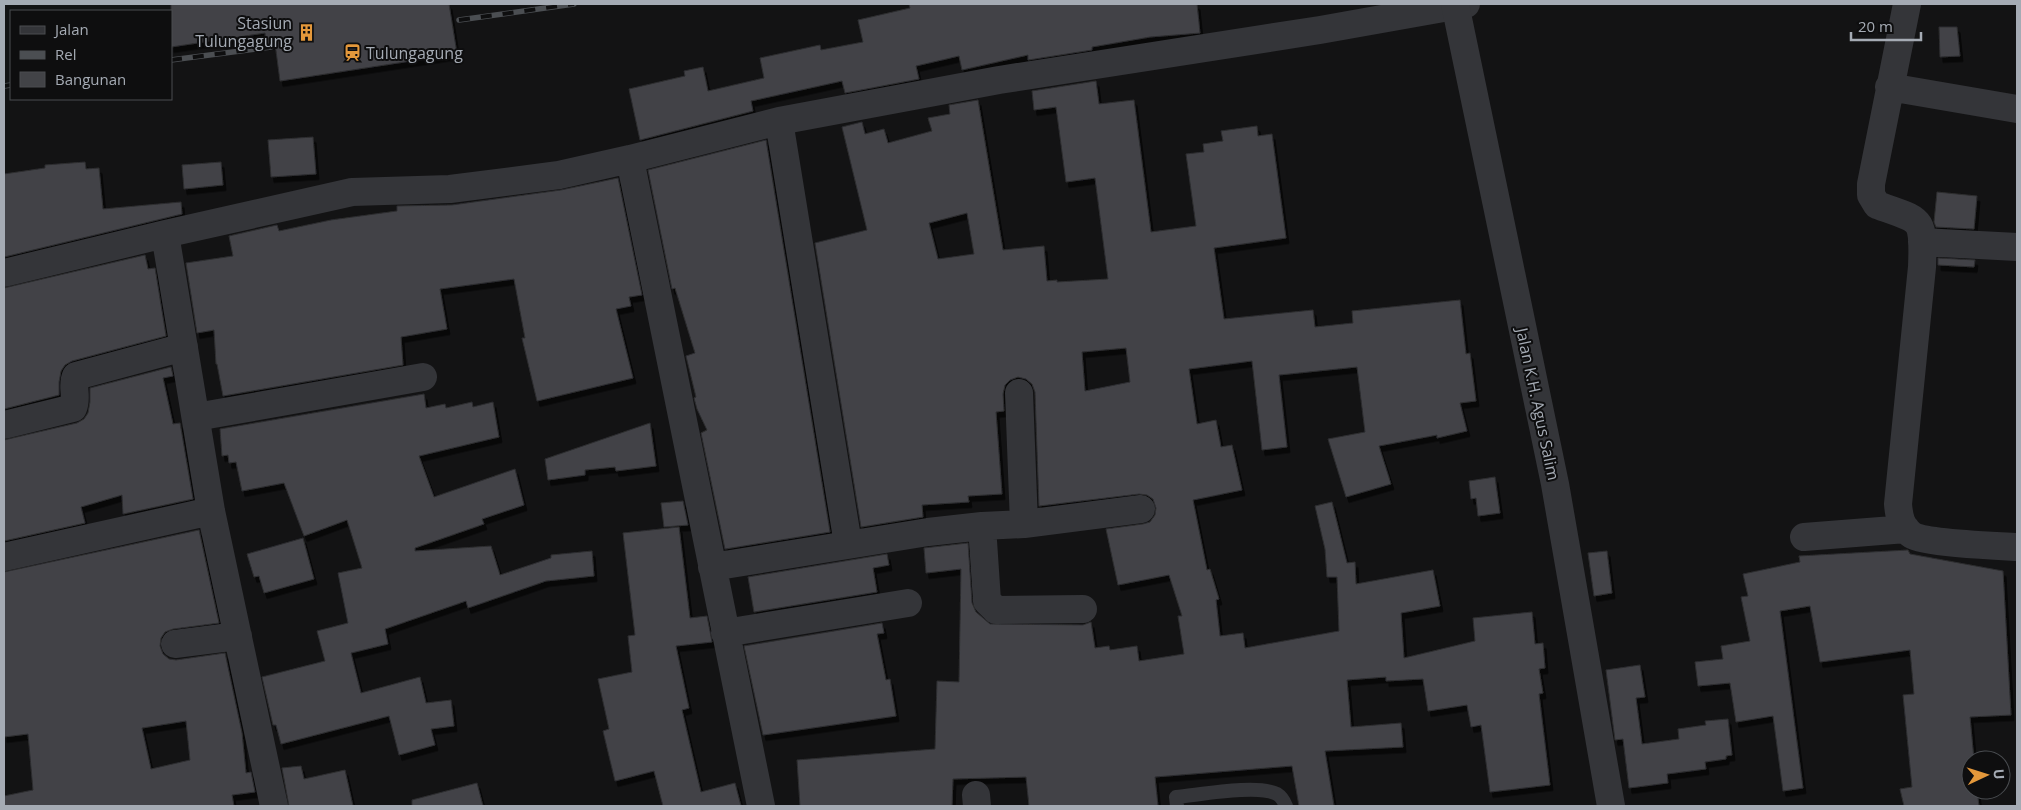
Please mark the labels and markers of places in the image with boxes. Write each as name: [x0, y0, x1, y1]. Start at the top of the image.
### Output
place label: Stasiun Tulungagung: [195, 12, 292, 52]
building icon: Stasiun Tulungagung: [296, 22, 316, 42]
place label: Tulungagung: [366, 42, 463, 64]
station icon: Tulungagung: [342, 43, 362, 63]

